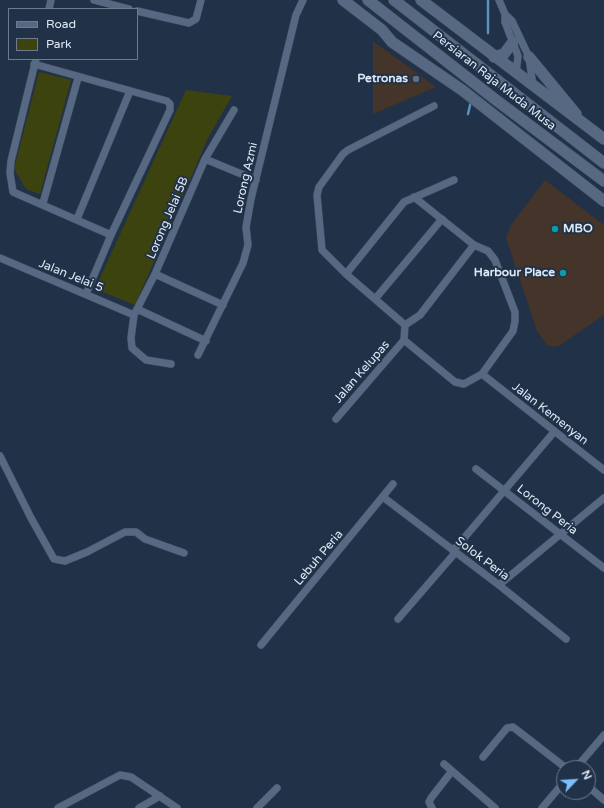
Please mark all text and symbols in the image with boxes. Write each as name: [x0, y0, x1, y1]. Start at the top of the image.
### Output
legend: [8, 8, 138, 60]
text: Road: [46, 17, 76, 31]
street label: Persiaran Raja Muda Musa: [430, 28, 558, 134]
text: Park: [46, 37, 72, 51]
place label: Petronas: [357, 72, 408, 86]
marker: Petronas: [411, 74, 421, 84]
street label: Lorong Azmi: [231, 141, 261, 215]
street label: Lorong Jelai 5B: [144, 175, 192, 261]
place label: MBO: [563, 222, 593, 236]
marker: MBO: [550, 224, 560, 234]
street label: Jalan Jelai 5: [37, 257, 105, 295]
place label: Harbour Place: [474, 266, 555, 280]
marker: Harbour Place: [558, 268, 568, 278]
street label: Jalan Kelupas: [331, 338, 393, 406]
street label: Jalan Kemenyan: [509, 380, 591, 448]
street label: Lorong Peria: [514, 482, 580, 538]
street label: Lebuh Peria: [292, 527, 346, 589]
street label: Solok Peria: [452, 534, 512, 584]
north arrow: [556, 760, 596, 800]
text: N: [579, 768, 594, 782]

